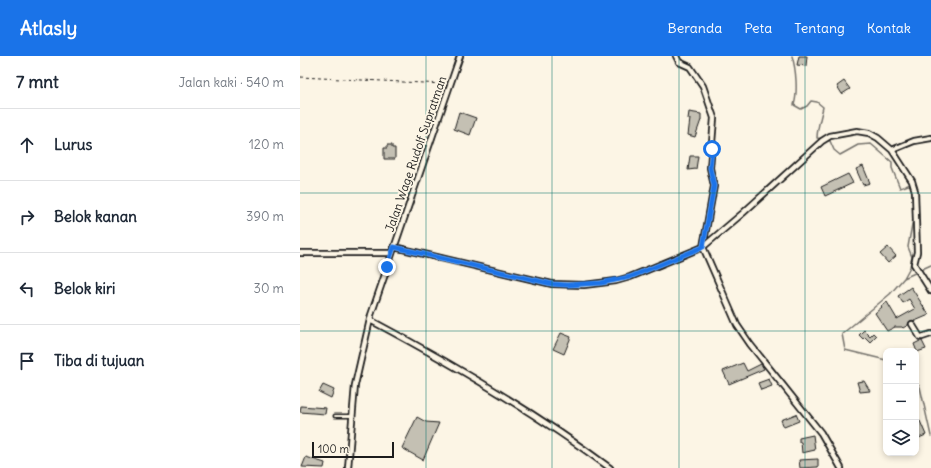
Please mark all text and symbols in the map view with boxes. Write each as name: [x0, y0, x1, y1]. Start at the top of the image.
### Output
text: Atlasly: [20, 16, 77, 40]
text: Beranda: [668, 19, 722, 37]
text: Peta: [744, 19, 772, 37]
text: Tentang: [794, 19, 845, 37]
text: Kontak: [867, 19, 911, 37]
text: 7 mnt: [16, 71, 59, 93]
text: Jalan kaki · 540 m: [178, 74, 284, 91]
street label: Jalan Wage Rudolf Supratman: [382, 74, 449, 234]
icon: ahead: [16, 134, 38, 156]
text: Lurus: [54, 135, 92, 154]
text: 120 m: [249, 136, 284, 153]
route start: [703, 140, 721, 158]
icon: right: [16, 206, 38, 228]
text: Belok kanan: [54, 207, 137, 226]
text: 390 m: [246, 208, 284, 225]
route end: [378, 258, 396, 276]
icon: left: [16, 278, 38, 300]
text: Belok kiri: [54, 279, 115, 298]
text: 30 m: [254, 280, 284, 297]
map controls: [883, 348, 919, 456]
button: +: [883, 348, 919, 384]
icon: arrive: [16, 350, 38, 372]
text: Tiba di tujuan: [54, 351, 144, 370]
button: −: [883, 384, 919, 420]
button: layers: [883, 420, 919, 456]
scale bar: [312, 440, 394, 459]
text: 100 m: [318, 442, 349, 456]

